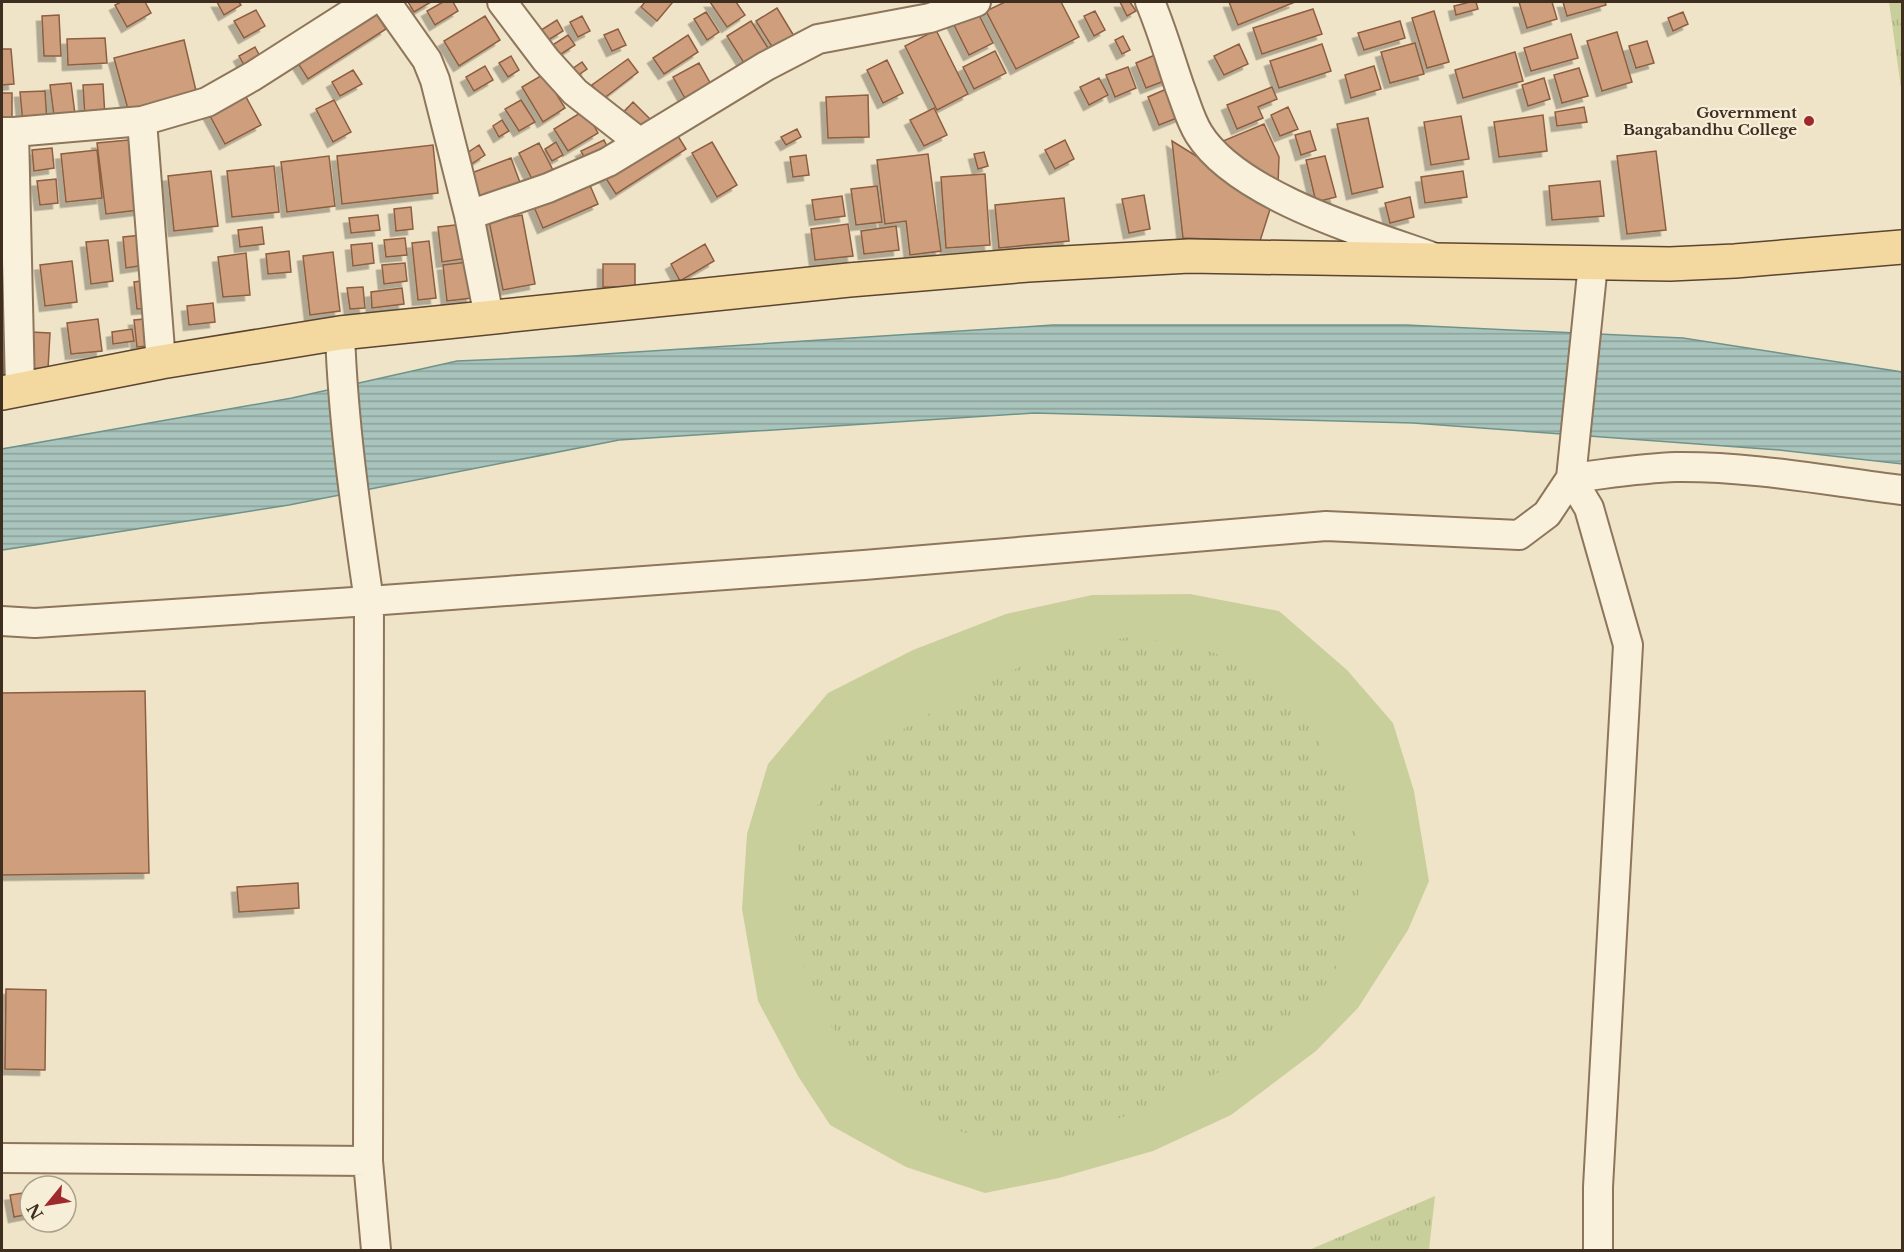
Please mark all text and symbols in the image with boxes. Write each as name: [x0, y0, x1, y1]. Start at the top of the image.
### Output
place label: Government Bangabandhu College: [1623, 103, 1797, 139]
marker: Government Bangabandhu College: [1802, 114, 1816, 128]
north arrow: [18, 1174, 78, 1234]
text: N: [23, 1200, 47, 1223]

